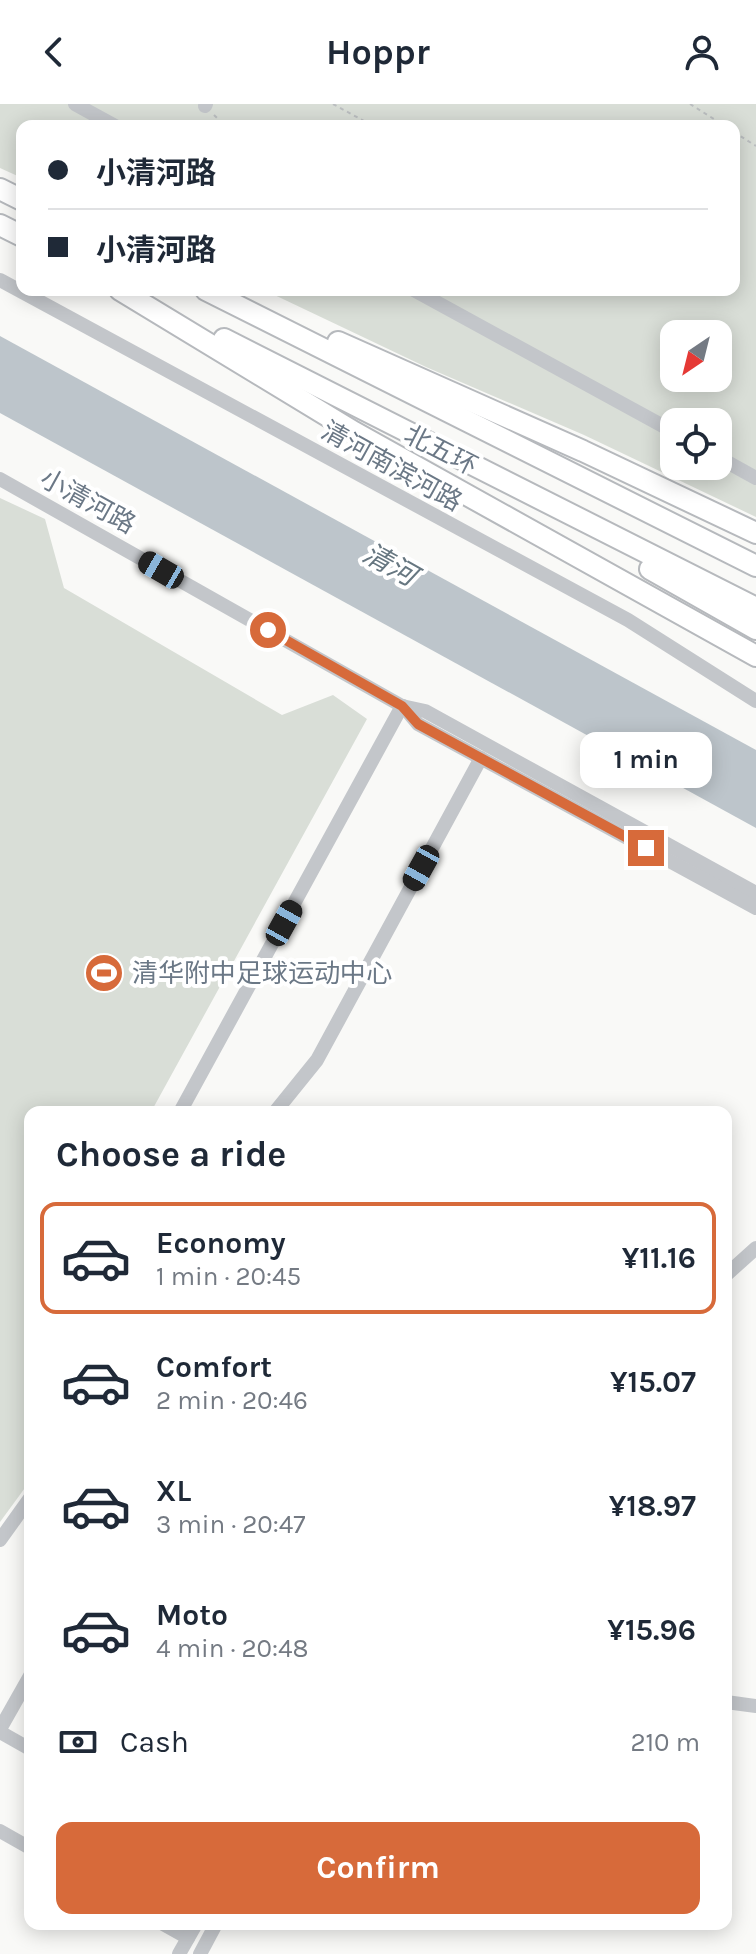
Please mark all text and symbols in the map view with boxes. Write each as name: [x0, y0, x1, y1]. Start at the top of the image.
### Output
icon: back: [32, 30, 76, 74]
icon: person: [680, 30, 724, 74]
text: Hoppr: [326, 31, 430, 73]
text: 小清河路: [96, 155, 216, 191]
text: 小清河路: [96, 232, 216, 268]
north arrow: [660, 320, 732, 392]
map controls: [660, 320, 732, 480]
button: locate: [660, 408, 732, 480]
street label: 清河南滨河路: [316, 415, 467, 518]
street label: 北五环: [399, 419, 483, 482]
street label: 小清河路: [35, 463, 141, 540]
water label: 清河: [357, 536, 427, 595]
car: [134, 548, 188, 592]
route start: [250, 612, 286, 648]
callout: 1 min: [580, 732, 712, 788]
text: 1 min: [613, 744, 679, 775]
route end: [628, 830, 664, 866]
car: [399, 841, 443, 895]
car: [262, 896, 306, 950]
sports icon: 清华附中足球运动中心: [83, 952, 125, 994]
place label: 清华附中足球运动中心: [132, 958, 392, 989]
text: Choose a ride: [56, 1133, 286, 1175]
icon: car: [60, 1222, 132, 1294]
text: Economy: [156, 1225, 286, 1261]
text: ¥11.16: [622, 1240, 696, 1276]
text: 1 min · 20:45: [156, 1261, 301, 1292]
icon: car: [60, 1346, 132, 1418]
text: Comfort: [156, 1349, 272, 1385]
text: ¥15.07: [610, 1364, 696, 1400]
text: 2 min · 20:46: [156, 1385, 308, 1416]
icon: car: [60, 1470, 132, 1542]
text: XL: [156, 1473, 191, 1509]
text: ¥18.97: [609, 1488, 696, 1524]
text: 3 min · 20:47: [156, 1509, 306, 1540]
icon: car: [60, 1594, 132, 1666]
text: Moto: [156, 1597, 228, 1633]
text: ¥15.96: [607, 1612, 696, 1648]
text: 4 min · 20:48: [156, 1633, 308, 1664]
icon: cash: [56, 1720, 100, 1764]
text: Cash: [120, 1724, 189, 1760]
text: 210 m: [630, 1727, 700, 1758]
button: Confirm: [56, 1822, 700, 1914]

